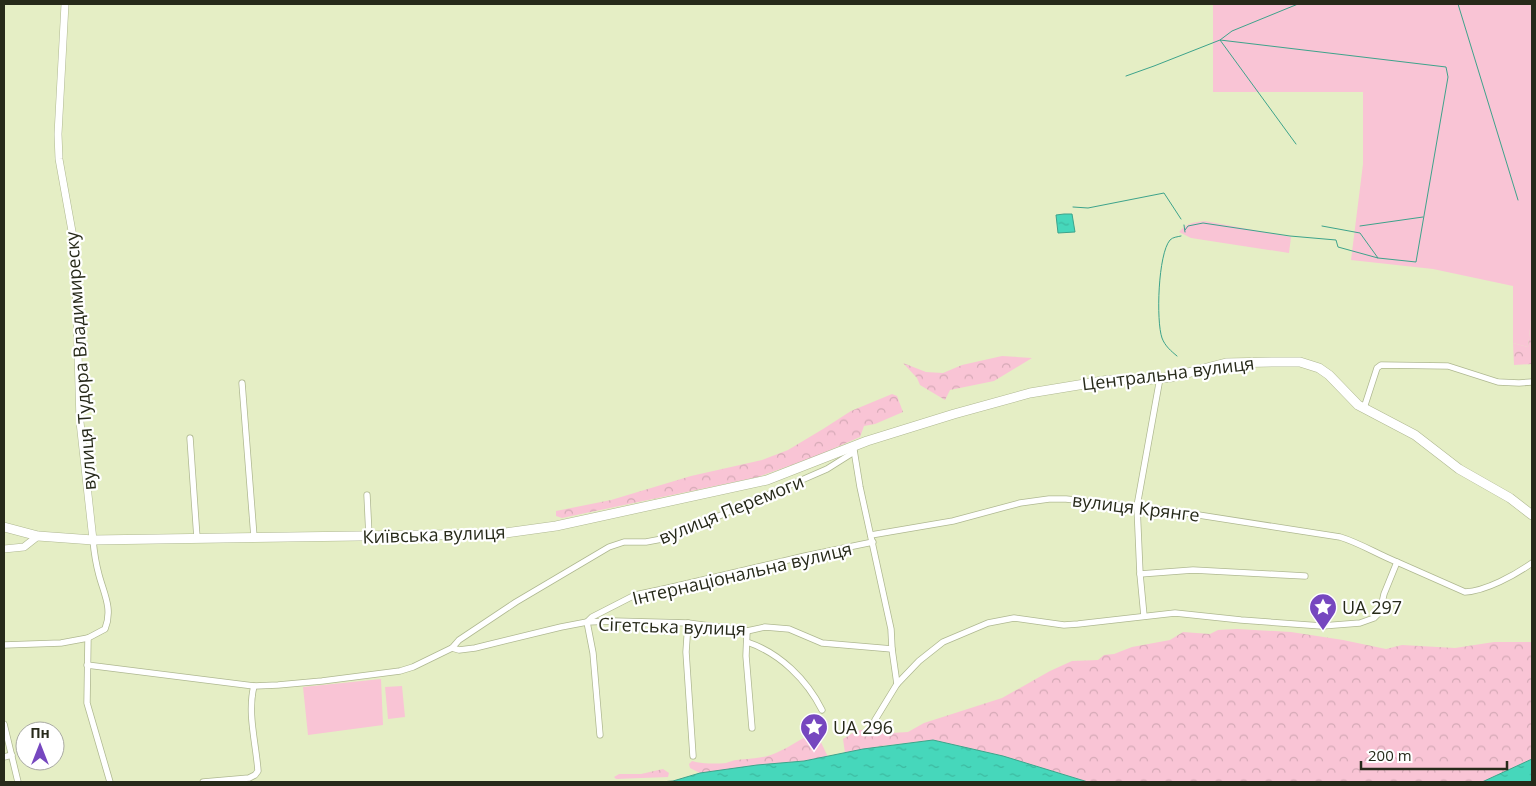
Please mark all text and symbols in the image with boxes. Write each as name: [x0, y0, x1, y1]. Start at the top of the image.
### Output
street label: вулиця Тудора Владимиреску: [59, 230, 101, 491]
street label: Центральна вулиця: [1080, 351, 1256, 395]
street label: вулиця Перемоги: [655, 469, 807, 549]
street label: вулиця Крянге: [1071, 487, 1201, 527]
street label: Київська вулиця: [362, 520, 506, 548]
street label: Інтернаціональна вулиця: [630, 536, 854, 610]
place icon: UA 297: [1308, 592, 1338, 631]
place label: UA 297: [1342, 595, 1402, 619]
street label: Сігетська вулиця: [598, 611, 746, 641]
place icon: UA 296: [799, 712, 829, 751]
place label: UA 296: [833, 715, 893, 739]
north arrow: [15, 721, 65, 771]
text: Пн: [30, 723, 50, 742]
scale bar: [1361, 738, 1507, 770]
text: 200 m: [1368, 745, 1412, 765]

